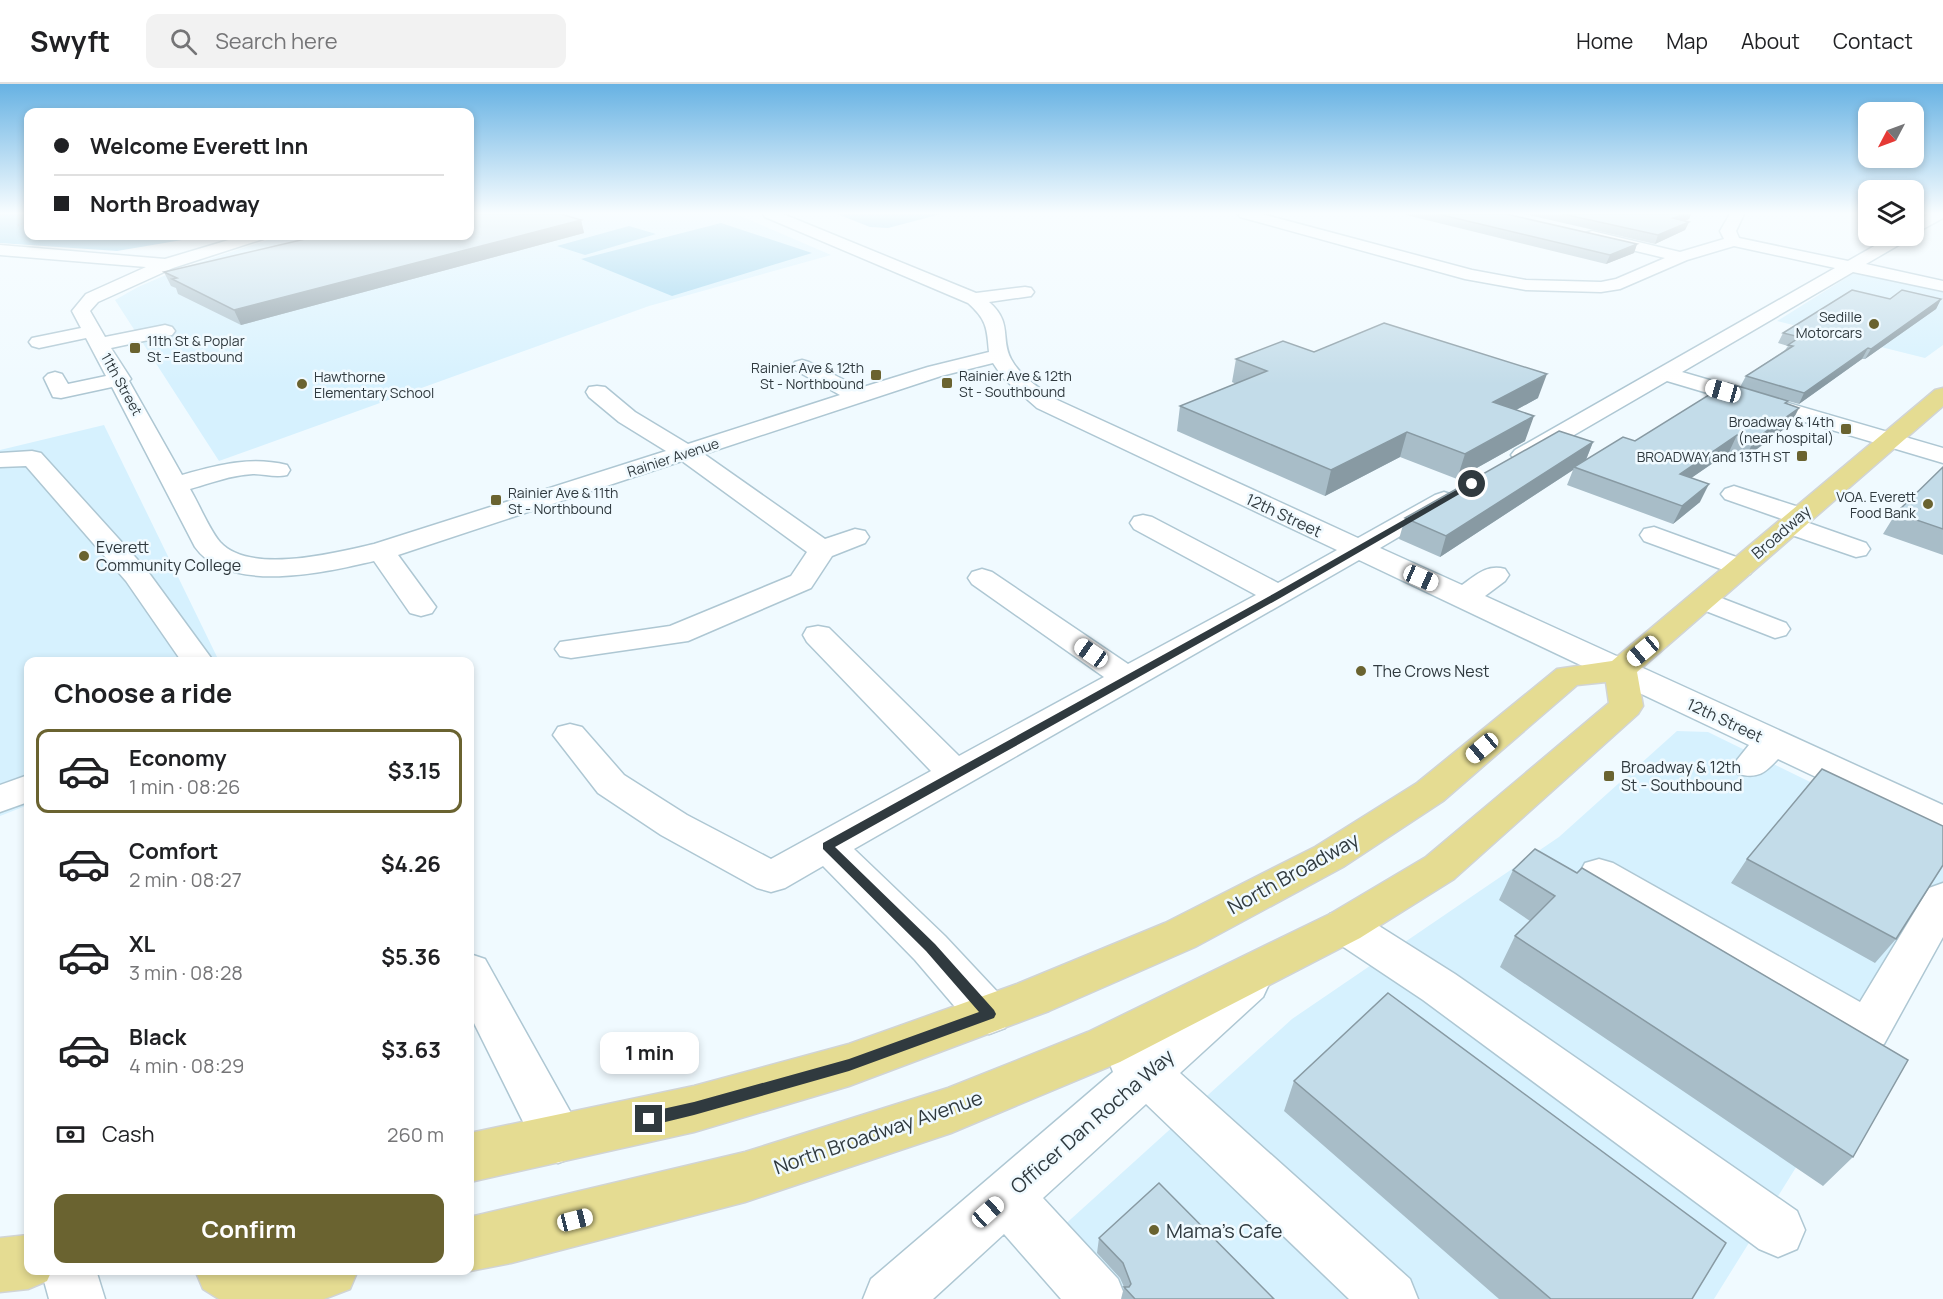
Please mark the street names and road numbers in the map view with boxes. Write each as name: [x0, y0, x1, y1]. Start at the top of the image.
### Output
street label: 11th Street: [97, 349, 147, 419]
street label: Rainier Avenue: [625, 433, 721, 481]
street label: 12th Street: [1242, 488, 1326, 542]
street label: Broadway: [1747, 500, 1816, 564]
street label: 12th Street: [1683, 693, 1767, 747]
street label: North Broadway: [1222, 825, 1364, 920]
street label: Officer Dan Rocha Way: [1005, 1042, 1180, 1199]
street label: North Broadway Avenue: [770, 1084, 986, 1180]

